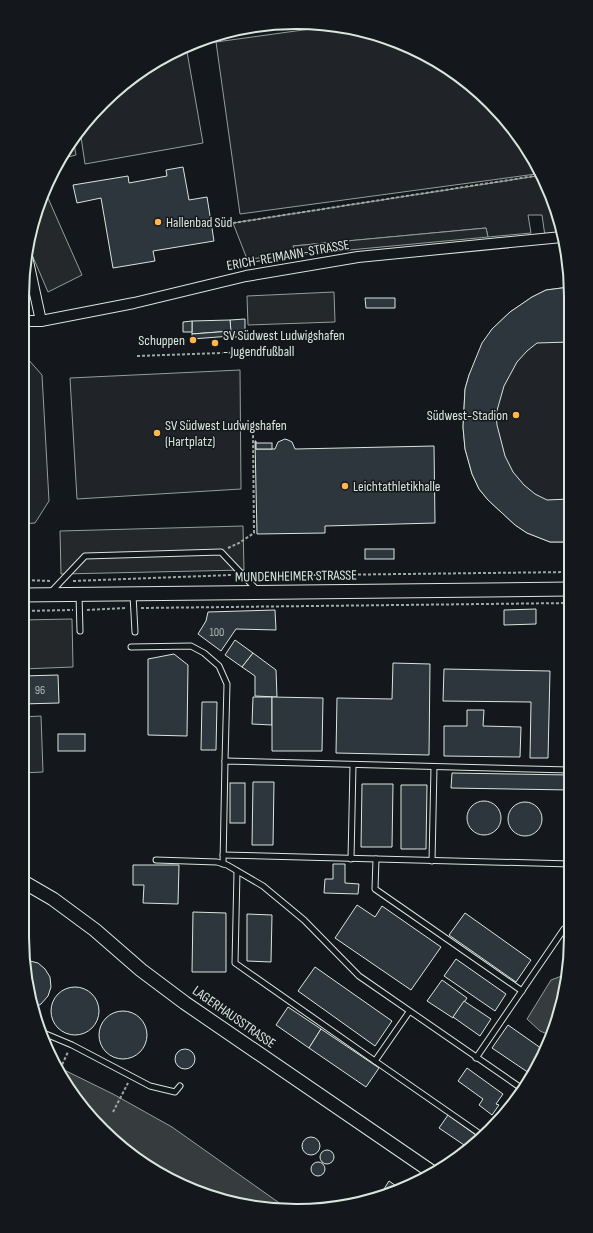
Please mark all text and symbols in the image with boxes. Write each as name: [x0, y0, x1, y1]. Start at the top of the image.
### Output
place label: Hallenbad Süd: [166, 214, 232, 231]
marker: Hallenbad Süd: [153, 217, 163, 227]
street label: ERICH-REIMANN-STRASSE: [225, 236, 351, 274]
place label: SV Südwest Ludwigshafen - Jugendfußball: [223, 327, 345, 360]
place label: Schuppen: [138, 332, 185, 349]
marker: Schuppen: [188, 335, 198, 345]
marker: SV Südwest Ludwigshafen - Jugendfußball: [210, 338, 220, 348]
place label: Südwest-Stadion: [427, 407, 508, 424]
marker: Südwest-Stadion: [511, 410, 521, 420]
place label: SV Südwest Ludwigshafen (Hartplatz): [165, 417, 287, 450]
marker: SV Südwest Ludwigshafen (Hartplatz): [152, 428, 162, 438]
place label: Leichtathletikhalle: [353, 478, 440, 495]
marker: Leichtathletikhalle: [340, 481, 350, 491]
street label: MUNDENHEIMER STRASSE: [235, 566, 357, 586]
house number: 100: [210, 625, 224, 640]
house number: 96: [35, 683, 45, 698]
street label: LAGERHAUSSTRASSE: [189, 982, 279, 1052]

